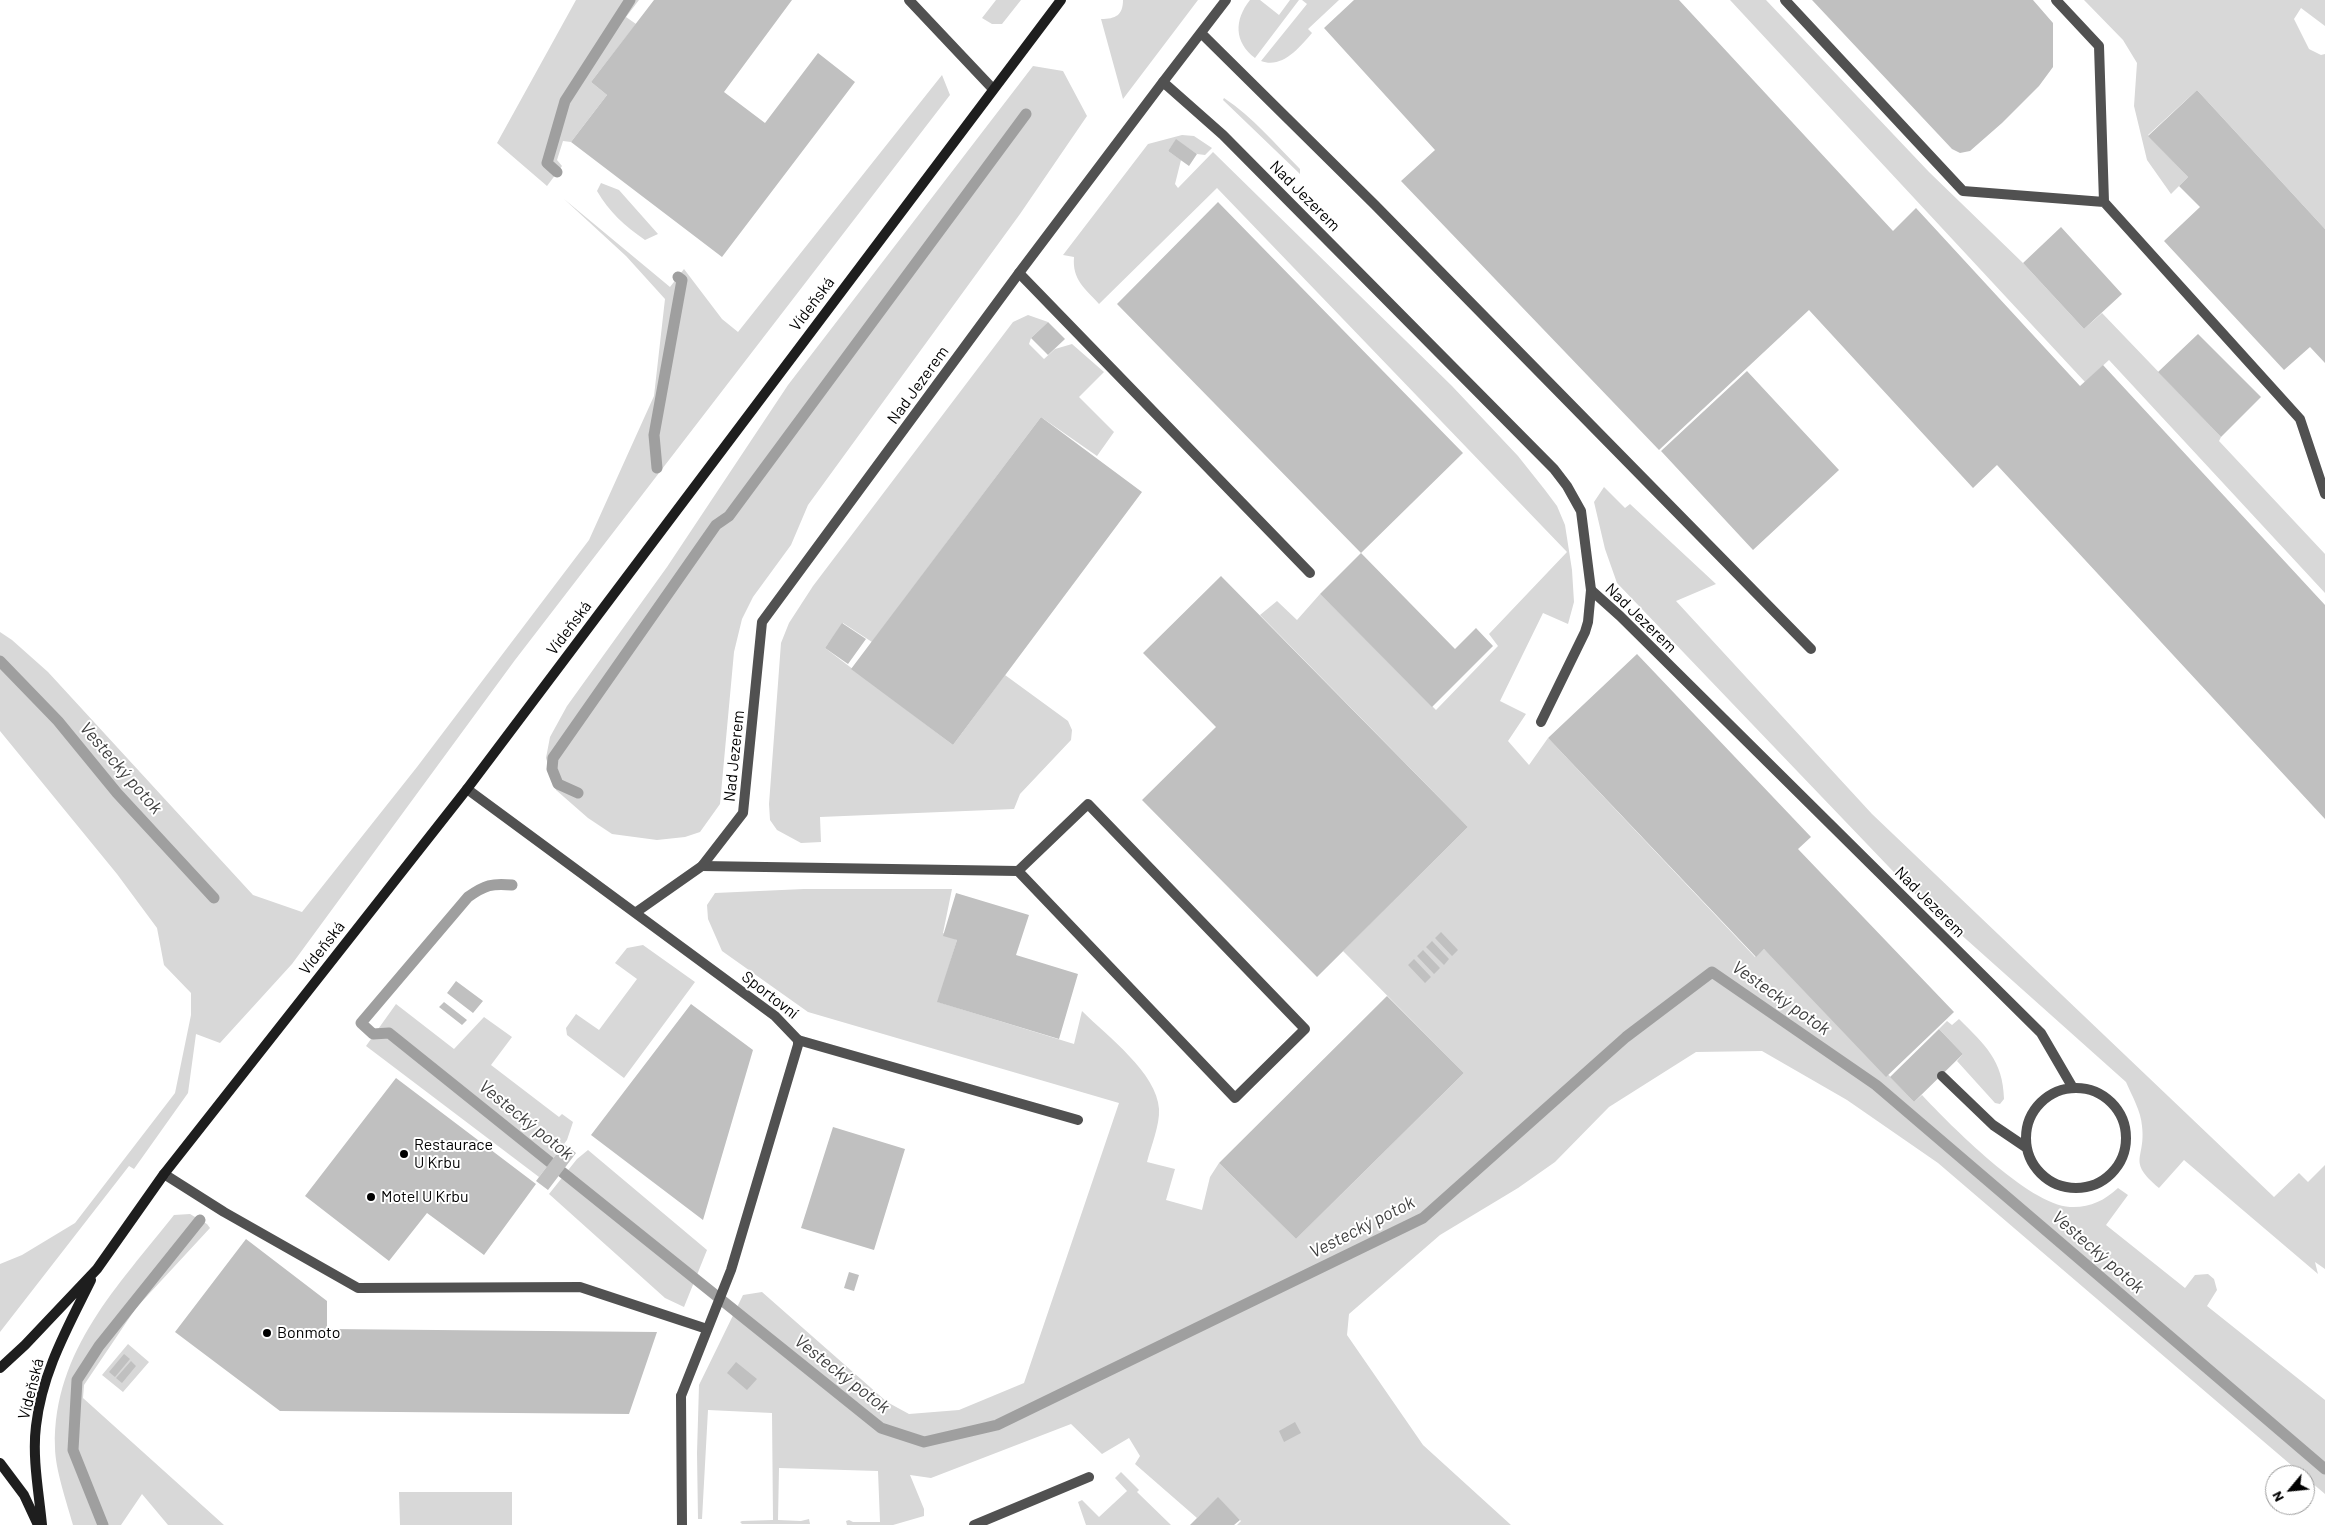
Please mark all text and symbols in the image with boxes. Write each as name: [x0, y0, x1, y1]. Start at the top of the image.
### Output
street label: Nad Jezerem: [1266, 157, 1344, 235]
street label: Vídeňská: [786, 273, 838, 335]
street label: Nad Jezerem: [883, 342, 953, 428]
street label: Nad Jezerem: [1601, 579, 1681, 657]
street label: Vídeňská: [543, 597, 595, 659]
street label: Nad Jezerem: [720, 709, 748, 803]
water label: Vestecký potok: [75, 718, 167, 818]
street label: Nad Jezerem: [1891, 863, 1969, 941]
street label: Vídeňská: [295, 917, 349, 979]
water label: Vestecký potok: [1728, 956, 1834, 1040]
street label: Sportovní: [738, 967, 802, 1023]
water label: Vestecký potok: [475, 1075, 577, 1165]
place label: Restaurace U Krbu: [414, 1135, 493, 1173]
marker: Restaurace U Krbu: [398, 1148, 410, 1160]
place label: Motel U Krbu: [381, 1187, 469, 1207]
marker: Motel U Krbu: [365, 1191, 377, 1203]
water label: Vestecký potok: [1306, 1191, 1418, 1263]
water label: Vestecký potok: [2048, 1206, 2148, 1298]
place label: Bonmoto: [277, 1323, 340, 1343]
marker: Bonmoto: [261, 1327, 273, 1339]
water label: Vestecký potok: [790, 1330, 894, 1418]
street label: Vídeňská: [14, 1356, 48, 1422]
north arrow: [2265, 1465, 2315, 1515]
text: N: [2268, 1489, 2287, 1505]

